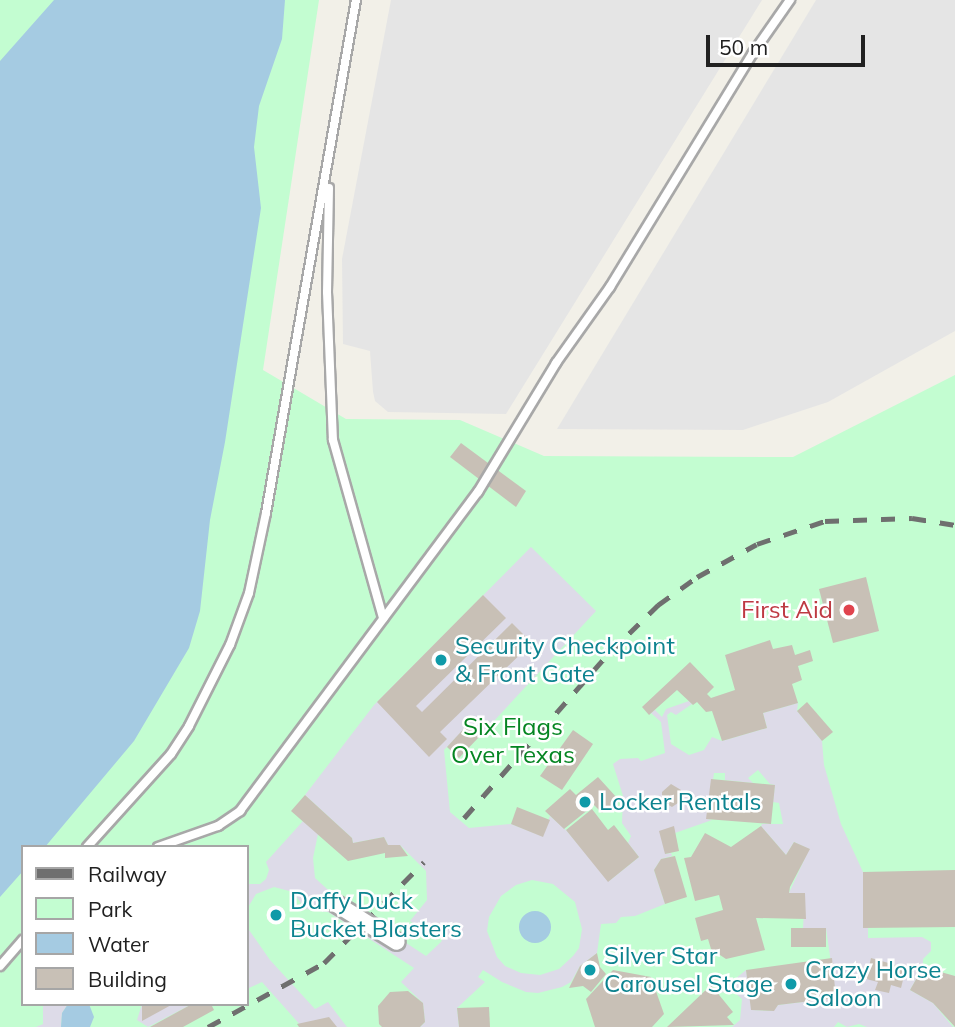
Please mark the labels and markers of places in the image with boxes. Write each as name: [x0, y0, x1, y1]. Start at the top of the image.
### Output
place label: First Aid: [741, 596, 833, 624]
marker: First Aid: [839, 600, 859, 620]
place label: Security Checkpoint & Front Gate: [455, 632, 675, 688]
marker: Security Checkpoint & Front Gate: [433, 652, 449, 668]
place label: Locker Rentals: [599, 788, 762, 816]
marker: Locker Rentals: [577, 794, 593, 810]
place label: Daffy Duck Bucket Blasters: [290, 887, 462, 943]
marker: Daffy Duck Bucket Blasters: [268, 907, 284, 923]
place label: Silver Star Carousel Stage: [604, 942, 773, 998]
place label: Crazy Horse Saloon: [805, 956, 941, 1012]
marker: Silver Star Carousel Stage: [582, 962, 598, 978]
marker: Crazy Horse Saloon: [783, 976, 799, 992]

